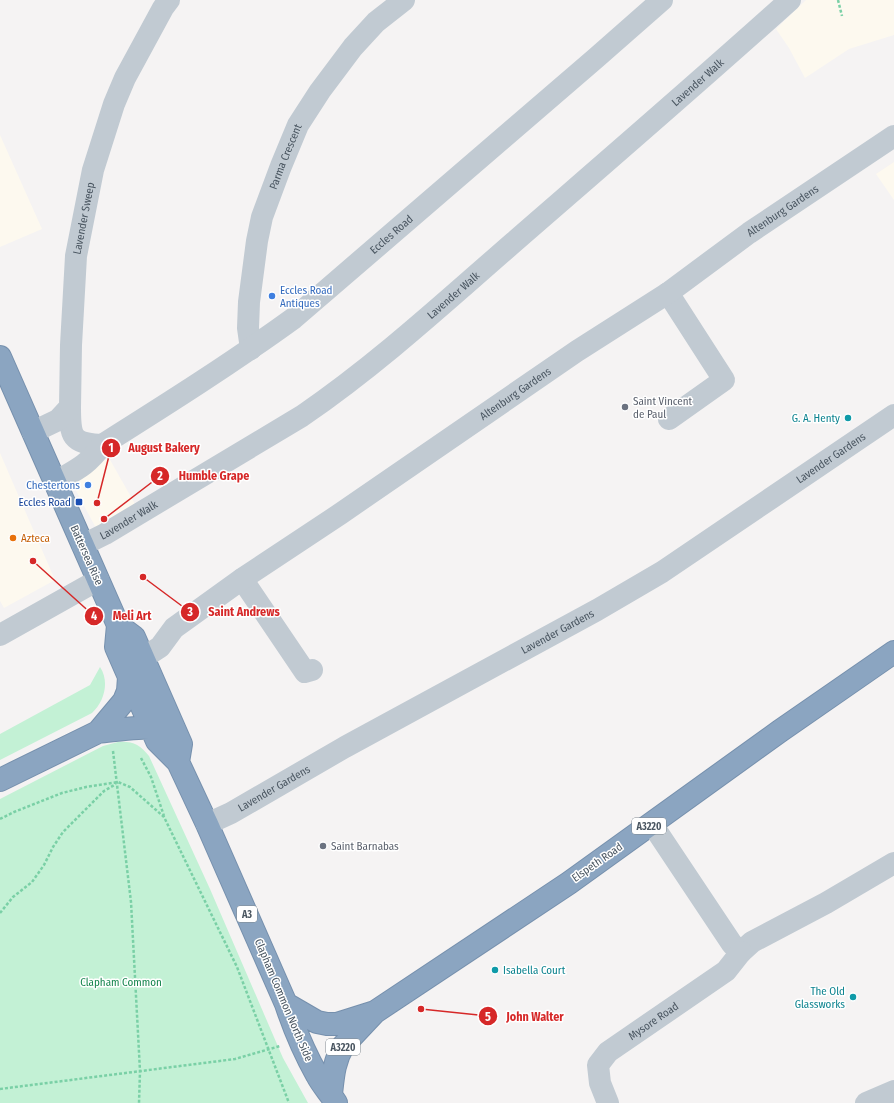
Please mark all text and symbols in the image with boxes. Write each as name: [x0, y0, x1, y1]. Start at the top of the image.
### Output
street label: Lavender Walk: [669, 56, 727, 109]
street label: Parma Crescent: [267, 122, 305, 191]
street label: Lavender Sweep: [70, 181, 97, 256]
street label: Altenburg Gardens: [745, 182, 821, 240]
street label: Eccles Road: [367, 213, 416, 257]
street label: Lavender Walk: [425, 269, 483, 322]
place label: Eccles Road Antiques: [280, 284, 333, 310]
marker: Eccles Road Antiques: [267, 291, 277, 301]
street label: Altenburg Gardens: [477, 365, 554, 423]
place label: Saint Vincent de Paul: [633, 395, 692, 421]
marker: Saint Vincent de Paul: [620, 402, 630, 412]
place label: G. A. Henty: [792, 412, 840, 425]
marker: G. A. Henty: [843, 413, 853, 423]
street label: Lavender Gardens: [794, 430, 868, 486]
callout: August Bakery: [101, 436, 208, 460]
text: 1: [108, 441, 114, 455]
text: August Bakery: [127, 441, 200, 455]
callout: Humble Grape: [150, 464, 257, 488]
text: 2: [156, 469, 163, 483]
text: Humble Grape: [179, 469, 249, 483]
place label: Chestertons: [26, 479, 80, 492]
marker: Chestertons: [83, 480, 93, 490]
place label: Eccles Road: [18, 496, 71, 509]
marker: Eccles Road: [74, 497, 84, 507]
street label: Lavender Walk: [98, 498, 161, 543]
street label: Battersea Rise: [67, 523, 106, 587]
place label: Azteca: [21, 532, 50, 545]
marker: Azteca: [8, 533, 18, 543]
callout: Saint Andrews: [180, 600, 287, 624]
callout: Meli Art: [84, 604, 159, 628]
text: 3: [186, 605, 193, 619]
text: Saint Andrews: [208, 605, 280, 619]
street label: Lavender Gardens: [519, 607, 597, 657]
text: 4: [91, 609, 97, 623]
text: Meli Art: [113, 609, 152, 623]
street label: Lavender Gardens: [236, 763, 313, 815]
road number: A3220: [632, 818, 666, 834]
place label: Saint Barnabas: [331, 840, 399, 853]
street label: Elspeth Road: [569, 840, 625, 885]
marker: Saint Barnabas: [318, 841, 328, 851]
road number: A3: [237, 906, 257, 922]
street label: Clapham Common North Side: [252, 937, 315, 1063]
place label: Isabella Court: [503, 964, 566, 977]
marker: Isabella Court: [490, 965, 500, 975]
park label: Clapham Common: [80, 976, 162, 989]
place label: The Old Glassworks: [795, 985, 845, 1011]
marker: The Old Glassworks: [848, 992, 858, 1002]
street label: Mysore Road: [626, 1000, 681, 1043]
callout: John Walter: [478, 1004, 572, 1028]
text: 5: [485, 1010, 491, 1024]
text: John Walter: [505, 1010, 564, 1024]
road number: A3220: [326, 1039, 360, 1055]

